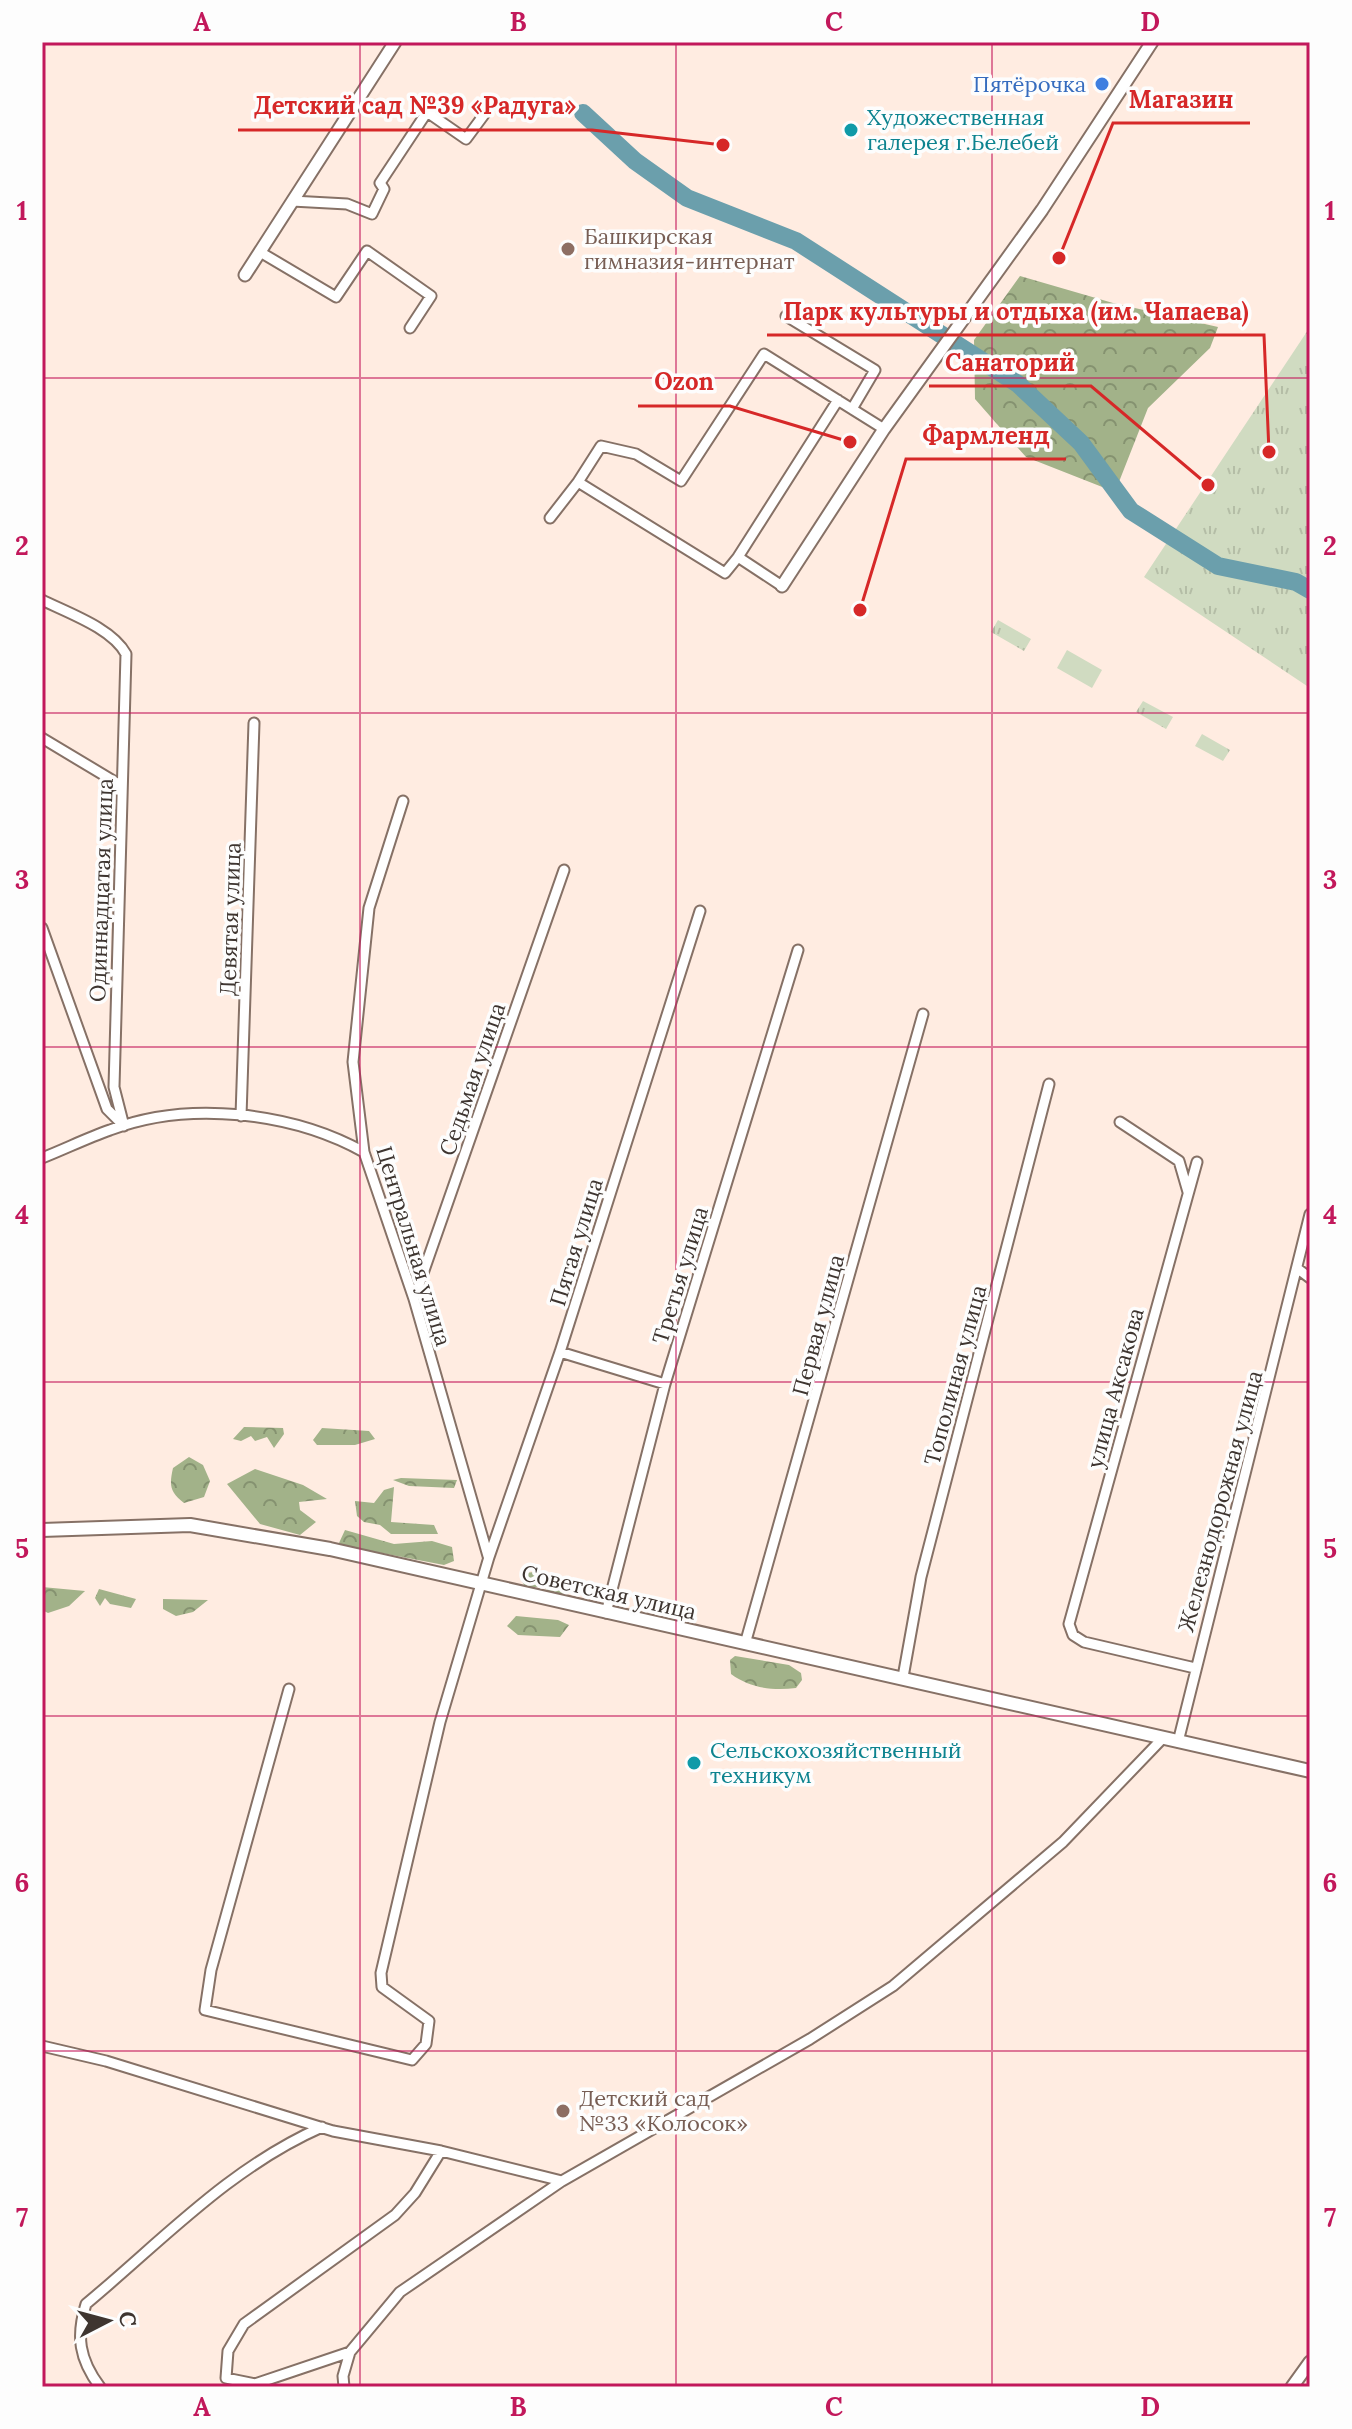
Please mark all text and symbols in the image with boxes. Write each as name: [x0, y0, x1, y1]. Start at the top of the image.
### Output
text: A: [193, 5, 211, 38]
text: B: [509, 5, 527, 38]
text: C: [825, 5, 843, 38]
text: D: [1140, 5, 1160, 38]
place label: Пятёрочка: [973, 70, 1086, 98]
marker: Пятёрочка: [1093, 75, 1111, 93]
callout: Магазин: [1113, 75, 1250, 123]
callout: Детский сад №39 «Радуга»: [238, 82, 592, 130]
text: Магазин: [1129, 84, 1233, 115]
text: Детский сад №39 «Радуга»: [254, 90, 576, 121]
place label: Художественная галерея г.Белебей: [867, 103, 1059, 156]
marker: Художественная галерея г.Белебей: [842, 121, 860, 139]
text: 1: [17, 194, 27, 227]
text: 1: [1325, 194, 1335, 227]
place label: Башкирская гимназия-интернат: [584, 222, 795, 275]
marker: Башкирская гимназия-интернат: [559, 240, 577, 258]
callout: Парк культуры и отдыха (им. Чапаева): [767, 287, 1264, 335]
text: Парк культуры и отдыха (им. Чапаева): [783, 296, 1249, 327]
callout: Санаторий: [929, 338, 1091, 386]
text: Санаторий: [945, 347, 1075, 378]
callout: Ozon: [638, 358, 730, 406]
text: Ozon: [654, 366, 714, 397]
callout: Фармленд: [906, 411, 1066, 459]
text: Фармленд: [922, 420, 1050, 451]
text: 2: [15, 529, 29, 562]
text: 2: [1323, 529, 1337, 562]
street label: Одиннадцатая улица: [83, 778, 119, 1002]
street label: Девятая улица: [213, 842, 247, 996]
text: 3: [15, 863, 29, 896]
text: 3: [1323, 863, 1337, 896]
street label: Седьмая улица: [433, 999, 511, 1159]
street label: Центральная улица: [370, 1143, 458, 1349]
street label: Пятая улица: [543, 1175, 609, 1309]
text: 4: [15, 1198, 29, 1231]
text: 4: [1323, 1198, 1337, 1231]
street label: Третья улица: [646, 1203, 714, 1347]
street label: Первая улица: [786, 1251, 850, 1399]
street label: Тополиная улица: [918, 1282, 992, 1468]
street label: улица Аксакова: [1080, 1305, 1150, 1471]
street label: Железнодорожная улица: [1172, 1367, 1268, 1635]
text: 5: [15, 1532, 29, 1565]
text: 5: [1323, 1532, 1337, 1565]
street label: Советская улица: [519, 1558, 699, 1626]
place label: Сельскохозяйственный техникум: [710, 1736, 962, 1789]
marker: Сельскохозяйственный техникум: [685, 1754, 703, 1772]
text: 6: [15, 1866, 29, 1899]
text: 6: [1323, 1866, 1337, 1899]
place label: Детский сад №33 «Колосок»: [579, 2084, 748, 2137]
marker: Детский сад №33 «Колосок»: [554, 2102, 572, 2120]
text: 7: [16, 2201, 28, 2234]
text: 7: [1324, 2201, 1336, 2234]
north arrow: [68, 2281, 148, 2361]
text: С: [113, 2310, 143, 2328]
text: A: [193, 2390, 211, 2423]
text: B: [509, 2390, 527, 2423]
text: C: [825, 2390, 843, 2423]
text: D: [1140, 2390, 1160, 2423]

